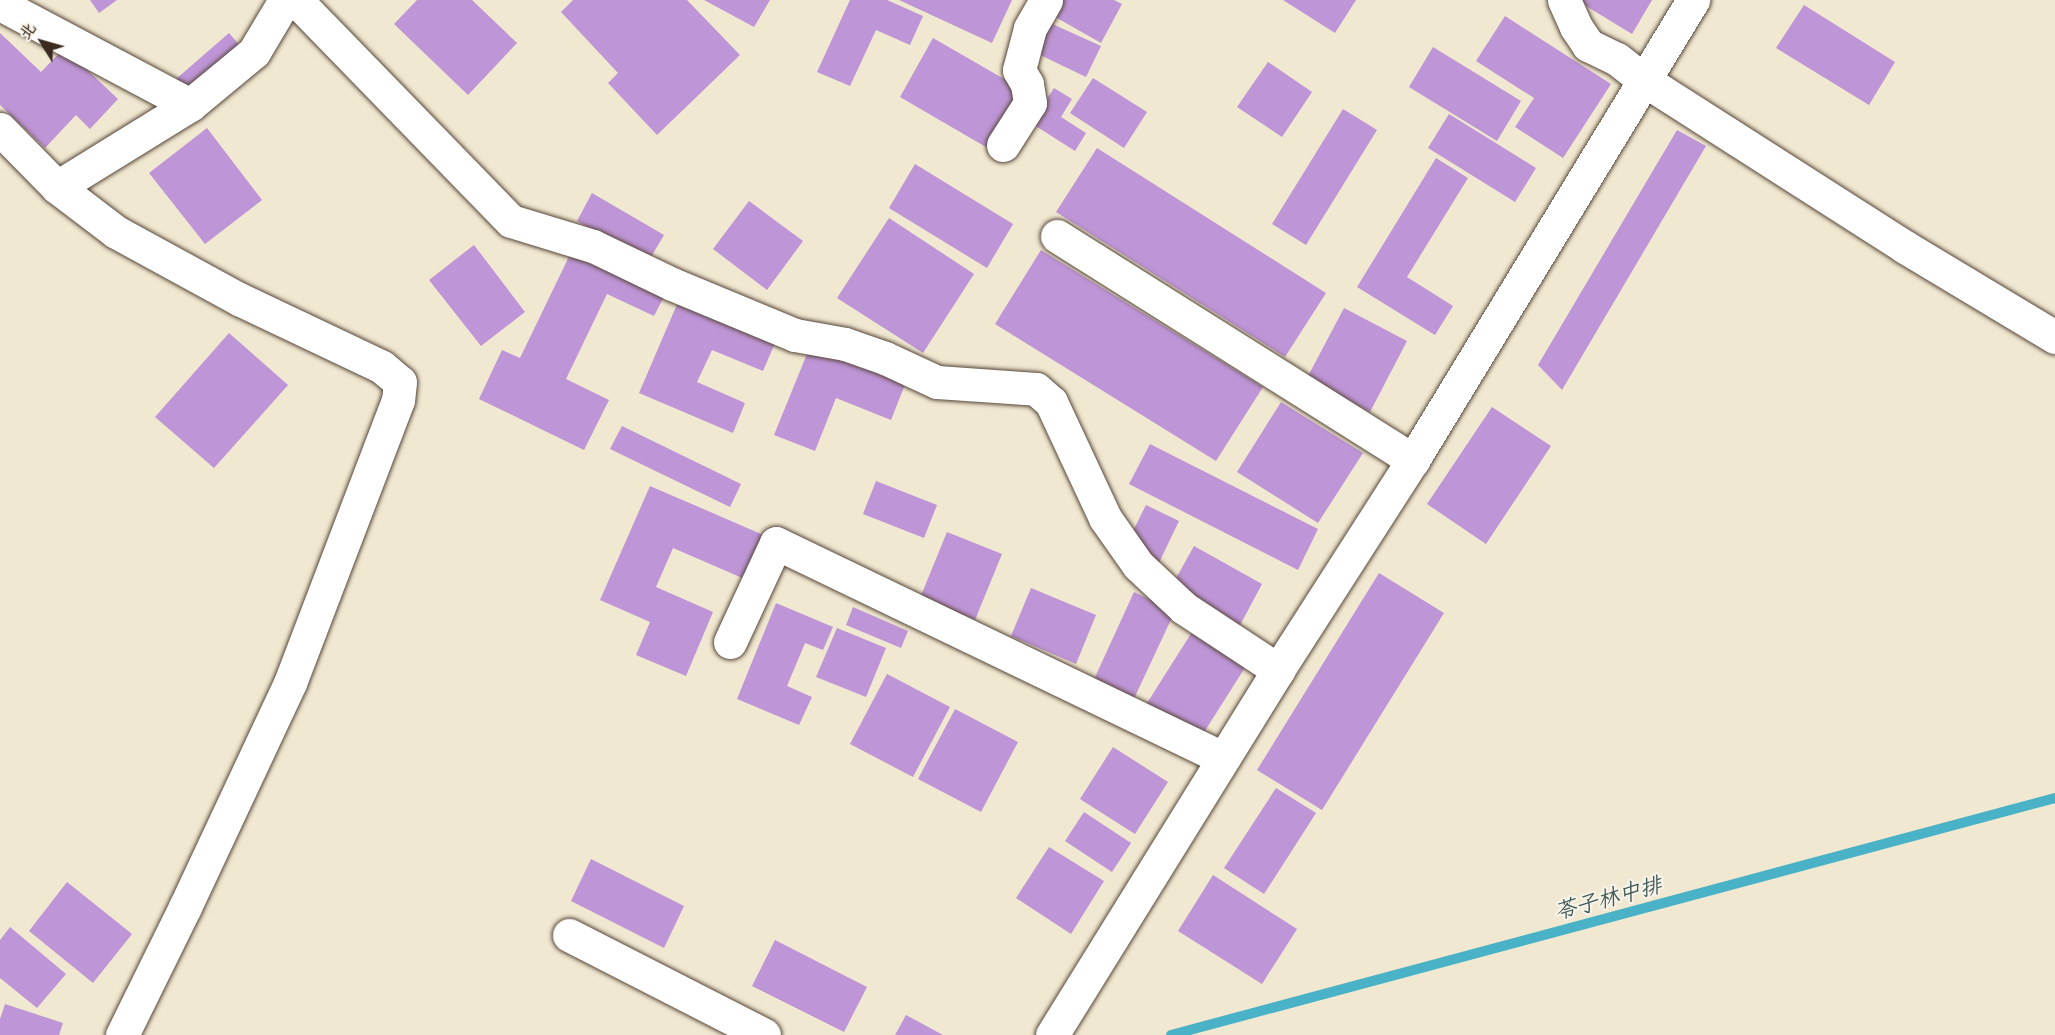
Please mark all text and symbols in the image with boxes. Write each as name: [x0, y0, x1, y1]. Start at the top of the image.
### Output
north arrow: [12, 12, 72, 72]
text: 北: [14, 18, 40, 44]
water label: 苓子林中排: [1551, 871, 1665, 925]

